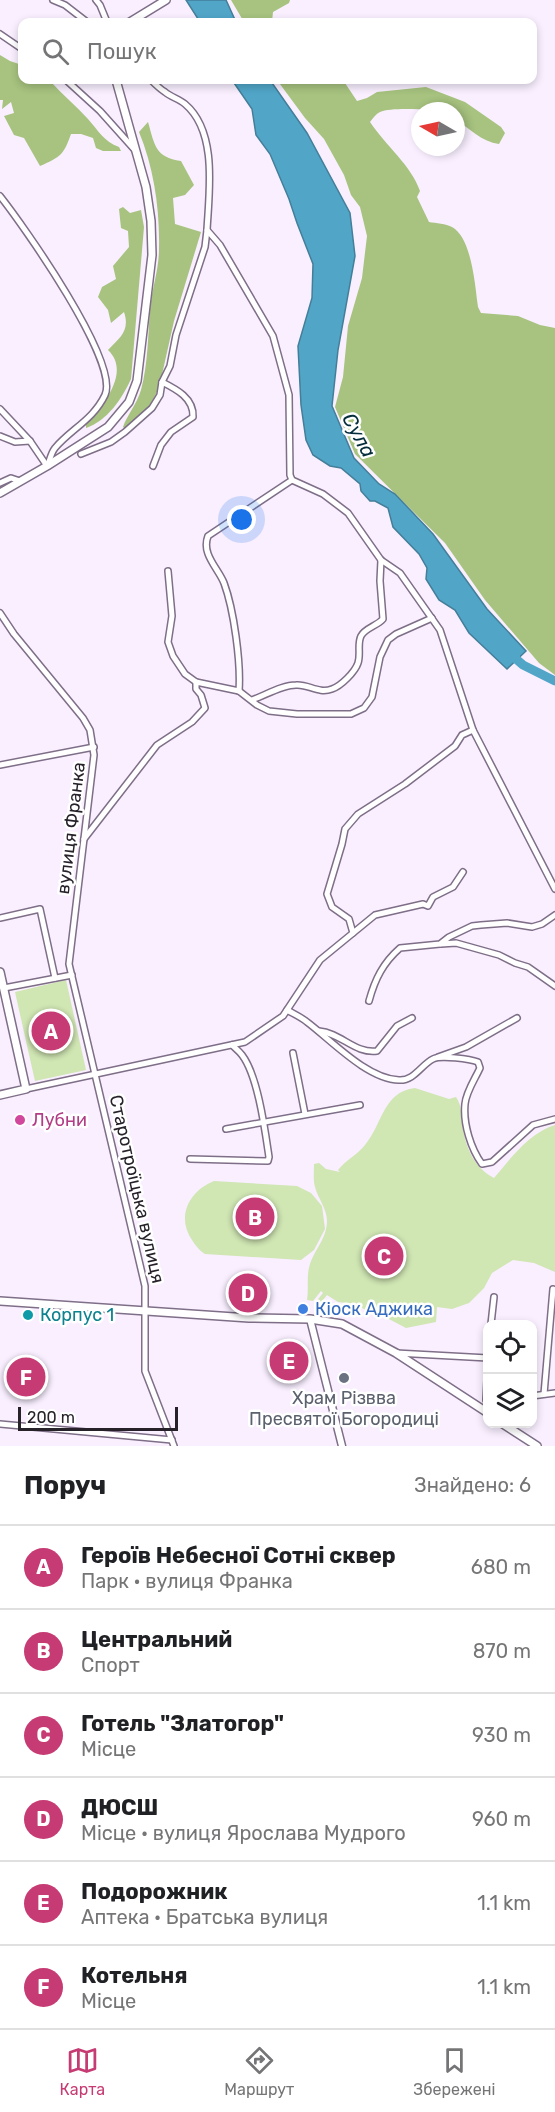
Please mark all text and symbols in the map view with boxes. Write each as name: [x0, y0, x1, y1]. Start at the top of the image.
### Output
search box: [18, 18, 537, 84]
icon: search: [39, 35, 72, 68]
text: Пошук: [87, 38, 157, 65]
north arrow: [411, 102, 465, 156]
water label: Сула: [337, 409, 381, 462]
your location: [227, 505, 256, 534]
street label: вулиця Франка: [52, 761, 90, 895]
pin: A: [32, 1008, 70, 1054]
street label: Старотроїцька вулиця: [105, 1093, 169, 1285]
place label: Лубни: [32, 1109, 87, 1131]
marker: Лубни: [13, 1113, 27, 1127]
pin: B: [236, 1194, 274, 1240]
pin: C: [364, 1234, 404, 1278]
pin: D: [228, 1270, 268, 1316]
place label: Кіоск Аджика: [315, 1298, 433, 1320]
marker: Кіоск Аджика: [296, 1302, 310, 1316]
place label: Корпус 1: [40, 1304, 114, 1326]
marker: Корпус 1: [21, 1308, 35, 1322]
map controls: [483, 1320, 537, 1428]
button: locate: [483, 1320, 537, 1374]
pin: E: [270, 1338, 308, 1384]
pin: F: [6, 1354, 46, 1400]
marker: Храм Різвва Пресвятої Богородиці: [337, 1371, 351, 1385]
button: layers: [483, 1374, 537, 1428]
place label: Храм Різвва Пресвятої Богородиці: [249, 1387, 439, 1430]
scale bar: [18, 1404, 178, 1432]
text: 200 m: [27, 1408, 75, 1427]
text: Поруч: [24, 1470, 106, 1501]
text: Знайдено: 6: [414, 1473, 531, 1497]
text: Героїв Небесної Сотні сквер: [81, 1542, 396, 1569]
text: A: [36, 1555, 51, 1579]
text: 680 m: [471, 1555, 531, 1579]
text: Парк · вулиця Франка: [81, 1569, 293, 1593]
text: Центральний: [81, 1626, 232, 1653]
text: B: [36, 1639, 51, 1663]
text: 870 m: [473, 1639, 531, 1663]
text: Спорт: [81, 1653, 140, 1677]
text: Готель "Златогор": [81, 1710, 284, 1737]
text: C: [36, 1723, 51, 1747]
text: 930 m: [472, 1723, 531, 1747]
text: Місце: [81, 1737, 136, 1761]
text: ДЮСШ: [81, 1794, 158, 1821]
text: D: [36, 1807, 51, 1831]
text: 960 m: [472, 1807, 531, 1831]
text: Місце · вулиця Ярослава Мудрого: [81, 1821, 406, 1845]
text: Подорожник: [81, 1878, 228, 1905]
text: E: [37, 1891, 50, 1915]
text: 1.1 km: [477, 1891, 531, 1915]
text: Аптека · Братська вулиця: [81, 1905, 328, 1929]
text: Котельня: [81, 1962, 188, 1989]
text: F: [37, 1975, 50, 1999]
text: 1.1 km: [477, 1975, 531, 1999]
text: Місце: [81, 1989, 136, 2013]
tab: Карта: [60, 2044, 105, 2099]
tab: Маршрут: [224, 2044, 294, 2099]
tab: Збережені: [413, 2044, 495, 2099]

